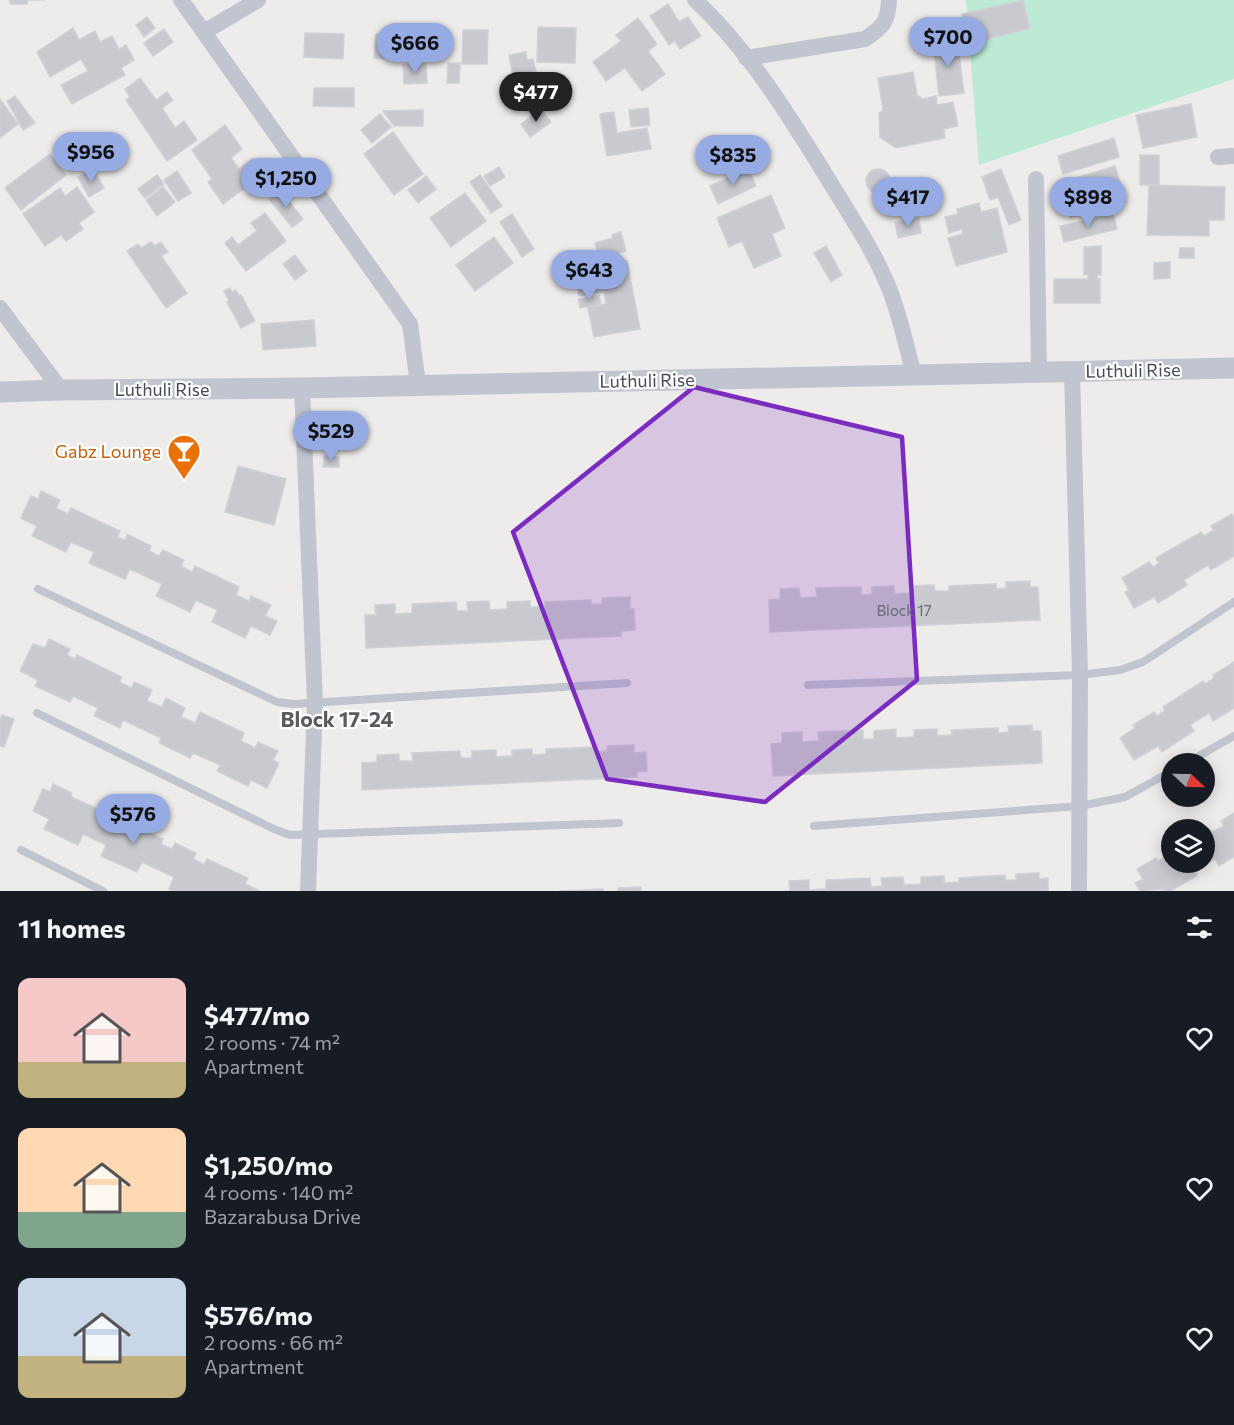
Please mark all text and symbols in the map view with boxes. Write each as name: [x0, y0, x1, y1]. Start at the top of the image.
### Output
pin: $700: [912, 17, 984, 68]
pin: $666: [379, 23, 451, 74]
text: $700: [924, 24, 972, 48]
text: $666: [391, 30, 439, 54]
pin: $477: [500, 72, 572, 123]
text: $477: [513, 79, 559, 103]
pin: $956: [55, 132, 127, 183]
pin: $835: [697, 135, 769, 186]
text: $956: [67, 139, 115, 163]
text: $835: [709, 142, 757, 166]
pin: $1,250: [237, 158, 335, 209]
text: $1,250: [255, 165, 317, 189]
pin: $417: [872, 177, 944, 228]
pin: $898: [1052, 177, 1124, 228]
text: $417: [886, 184, 930, 208]
text: $898: [1064, 184, 1112, 208]
pin: $643: [553, 250, 625, 301]
text: $643: [565, 257, 613, 281]
street label: Luthuli Rise: [1085, 358, 1181, 382]
street label: Luthuli Rise: [599, 368, 695, 392]
street label: Luthuli Rise: [114, 378, 210, 400]
pin: $529: [295, 411, 367, 462]
text: $529: [308, 418, 354, 442]
bar icon: Gabz Lounge: [166, 433, 202, 480]
place label: Gabz Lounge: [55, 440, 161, 462]
house number: Block 17: [876, 601, 932, 619]
district label: Block 17-24: [281, 706, 394, 731]
north arrow: [1161, 753, 1215, 807]
map controls: [1161, 753, 1215, 873]
pin: $576: [97, 794, 169, 845]
text: $576: [110, 801, 156, 825]
button: layers: [1161, 819, 1215, 873]
icon: filters: [1183, 911, 1216, 944]
text: 11 homes: [18, 912, 126, 943]
text: $477/mo: [204, 999, 310, 1030]
icon: home: [66, 1002, 138, 1074]
icon: heart: [1183, 1022, 1216, 1055]
text: 2 rooms · 74 m²: [204, 1030, 340, 1054]
text: Apartment: [204, 1054, 304, 1078]
text: $1,250/mo: [204, 1149, 333, 1180]
icon: home: [66, 1152, 138, 1224]
icon: heart: [1183, 1172, 1216, 1205]
text: 4 rooms · 140 m²: [204, 1180, 353, 1204]
text: Bazarabusa Drive: [204, 1204, 361, 1228]
text: $576/mo: [204, 1299, 313, 1330]
icon: home: [66, 1302, 138, 1374]
icon: heart: [1183, 1322, 1216, 1355]
text: 2 rooms · 66 m²: [204, 1330, 343, 1354]
text: Apartment: [204, 1354, 304, 1378]

